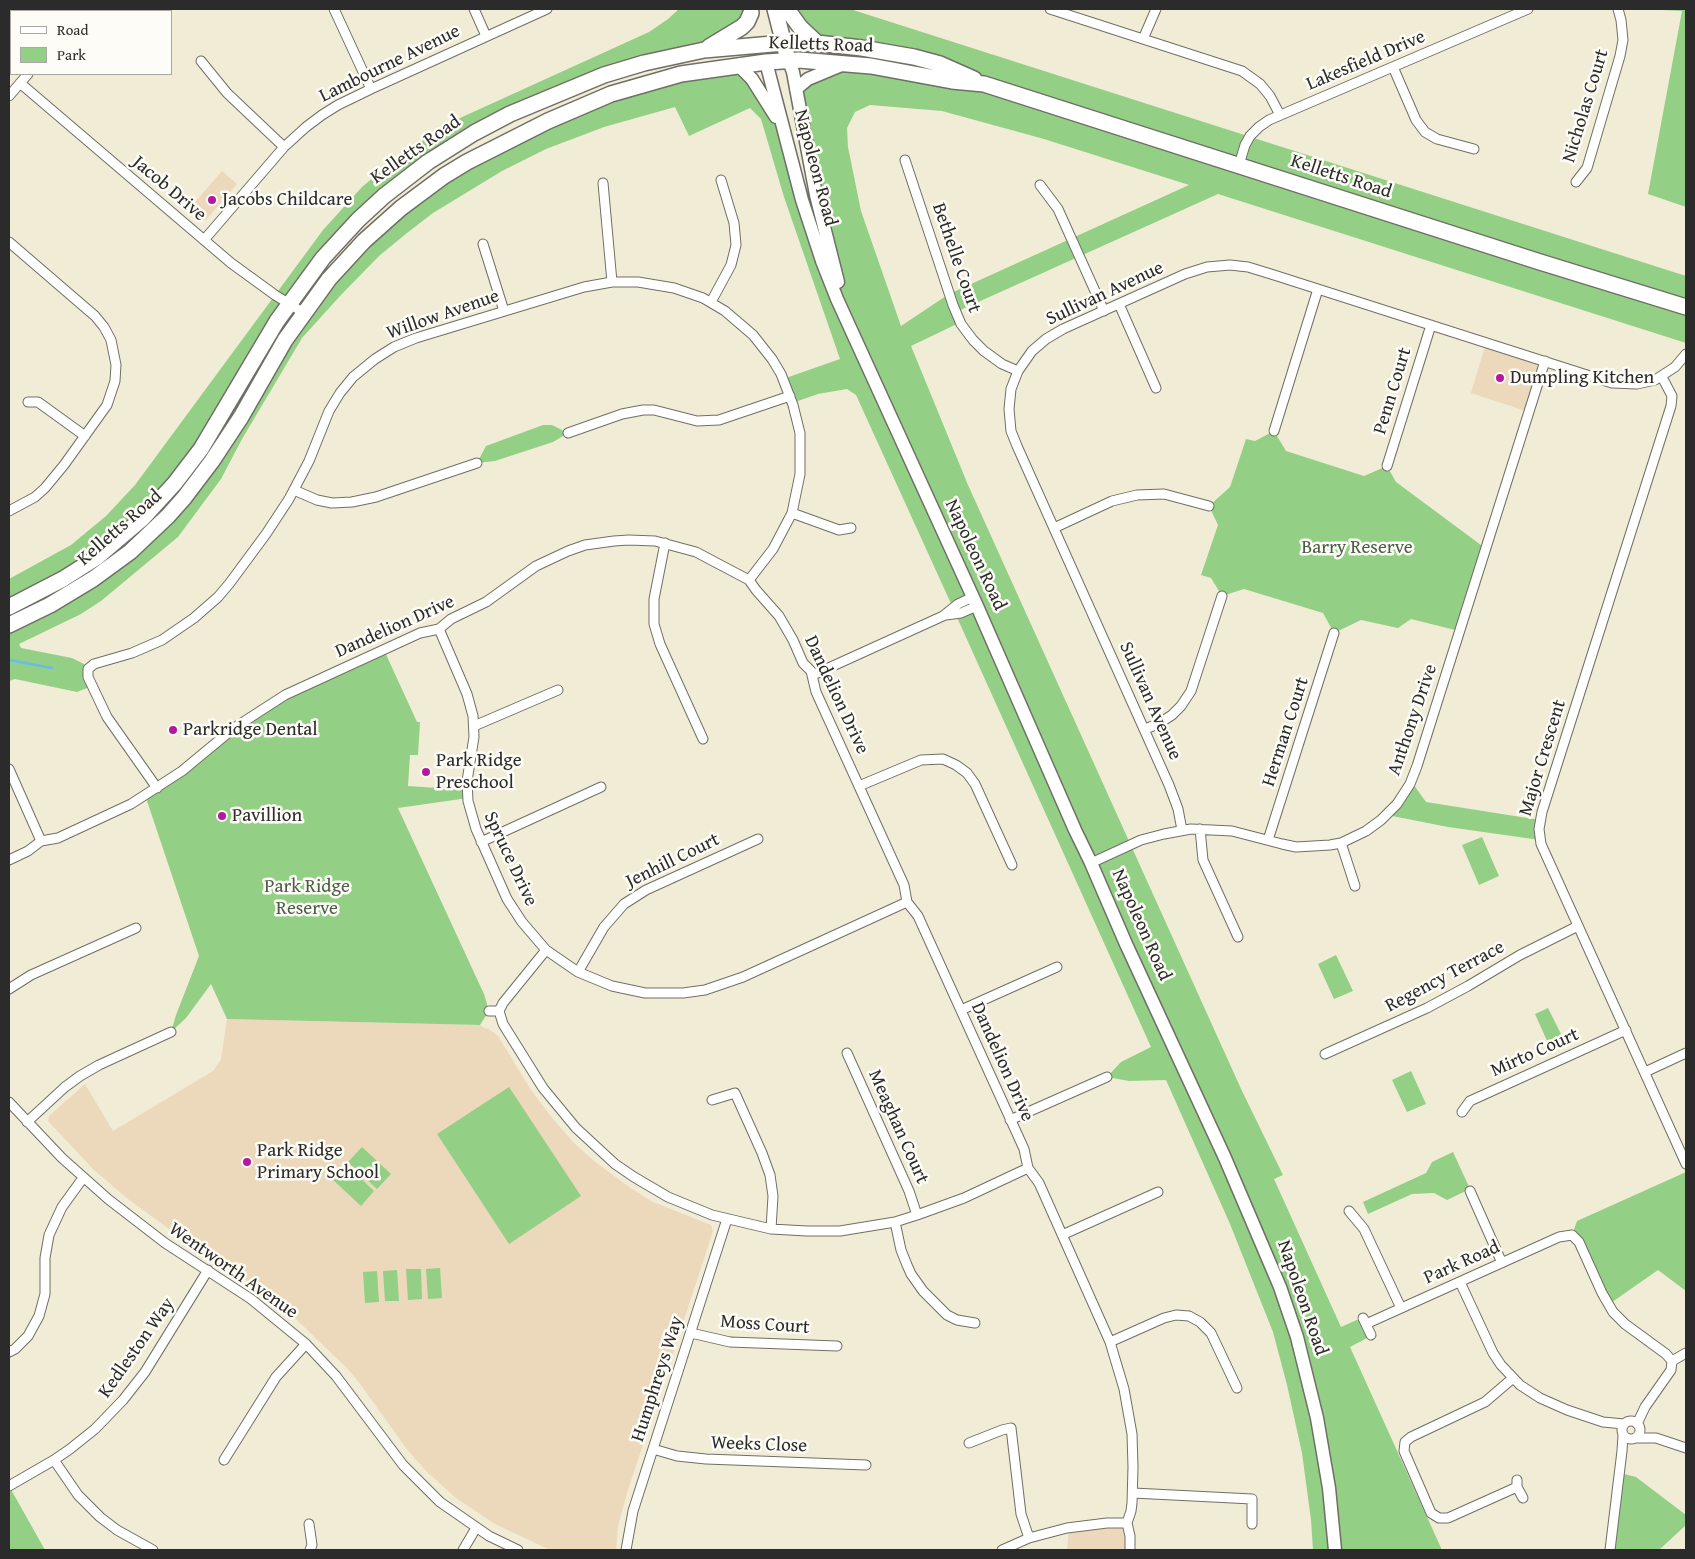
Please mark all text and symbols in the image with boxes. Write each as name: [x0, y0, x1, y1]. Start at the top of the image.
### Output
legend: [10, 10, 172, 75]
text: Road: [57, 19, 88, 40]
street label: Lambourne Avenue: [316, 20, 464, 108]
street label: Lakesfield Drive: [1303, 26, 1429, 96]
street label: Kelletts Road: [768, 32, 874, 58]
text: Park: [57, 44, 86, 65]
street label: Nicholas Court: [1558, 47, 1614, 165]
street label: Napoleon Road: [788, 107, 842, 229]
street label: Kelletts Road: [367, 111, 465, 189]
street label: Kelletts Road: [1288, 150, 1394, 204]
street label: Jacob Drive: [127, 151, 211, 227]
place label: Jacobs Childcare: [222, 189, 352, 211]
marker: Jacobs Childcare: [206, 194, 218, 206]
street label: Bethelle Court: [927, 200, 985, 316]
street label: Sullivan Avenue: [1043, 257, 1167, 331]
street label: Willow Avenue: [384, 285, 502, 345]
street label: Penn Court: [1369, 345, 1417, 437]
place label: Dumpling Kitchen: [1510, 367, 1654, 389]
marker: Dumpling Kitchen: [1494, 372, 1506, 384]
street label: Kelletts Road: [73, 485, 167, 571]
street label: Napoleon Road: [939, 496, 1011, 614]
park label: Barry Reserve: [1301, 537, 1413, 559]
street label: Dandelion Drive: [332, 591, 458, 663]
street label: Dandelion Drive: [799, 632, 873, 758]
street label: Sullivan Avenue: [1114, 638, 1186, 764]
street label: Anthony Drive: [1383, 661, 1443, 779]
street label: Herman Court: [1258, 674, 1314, 790]
street label: Major Crescent: [1514, 697, 1572, 819]
place label: Parkridge Dental: [183, 719, 318, 741]
marker: Parkridge Dental: [167, 724, 179, 736]
place label: Park Ridge Preschool: [436, 750, 522, 794]
marker: Park Ridge Preschool: [420, 766, 432, 778]
place label: Pavillion: [232, 805, 302, 827]
street label: Spruce Drive: [478, 808, 542, 910]
marker: Pavillion: [216, 810, 228, 822]
street label: Jenhill Court: [622, 829, 724, 893]
street label: Napoleon Road: [1106, 866, 1176, 984]
park label: Park Ridge Reserve: [264, 876, 350, 920]
street label: Regency Terrace: [1382, 936, 1508, 1018]
street label: Dandelion Drive: [966, 999, 1038, 1125]
street label: Mirto Court: [1487, 1023, 1583, 1083]
street label: Meaghan Court: [863, 1067, 933, 1187]
place label: Park Ridge Primary School: [257, 1140, 379, 1184]
marker: Park Ridge Primary School: [241, 1156, 253, 1168]
street label: Wentworth Avenue: [164, 1218, 302, 1324]
street label: Park Road: [1421, 1236, 1503, 1290]
street label: Napoleon Road: [1272, 1238, 1332, 1358]
street label: Kedleston Way: [94, 1293, 180, 1403]
street label: Moss Court: [720, 1311, 810, 1339]
street label: Humphreys Way: [627, 1313, 689, 1445]
street label: Weeks Close: [710, 1432, 808, 1458]

